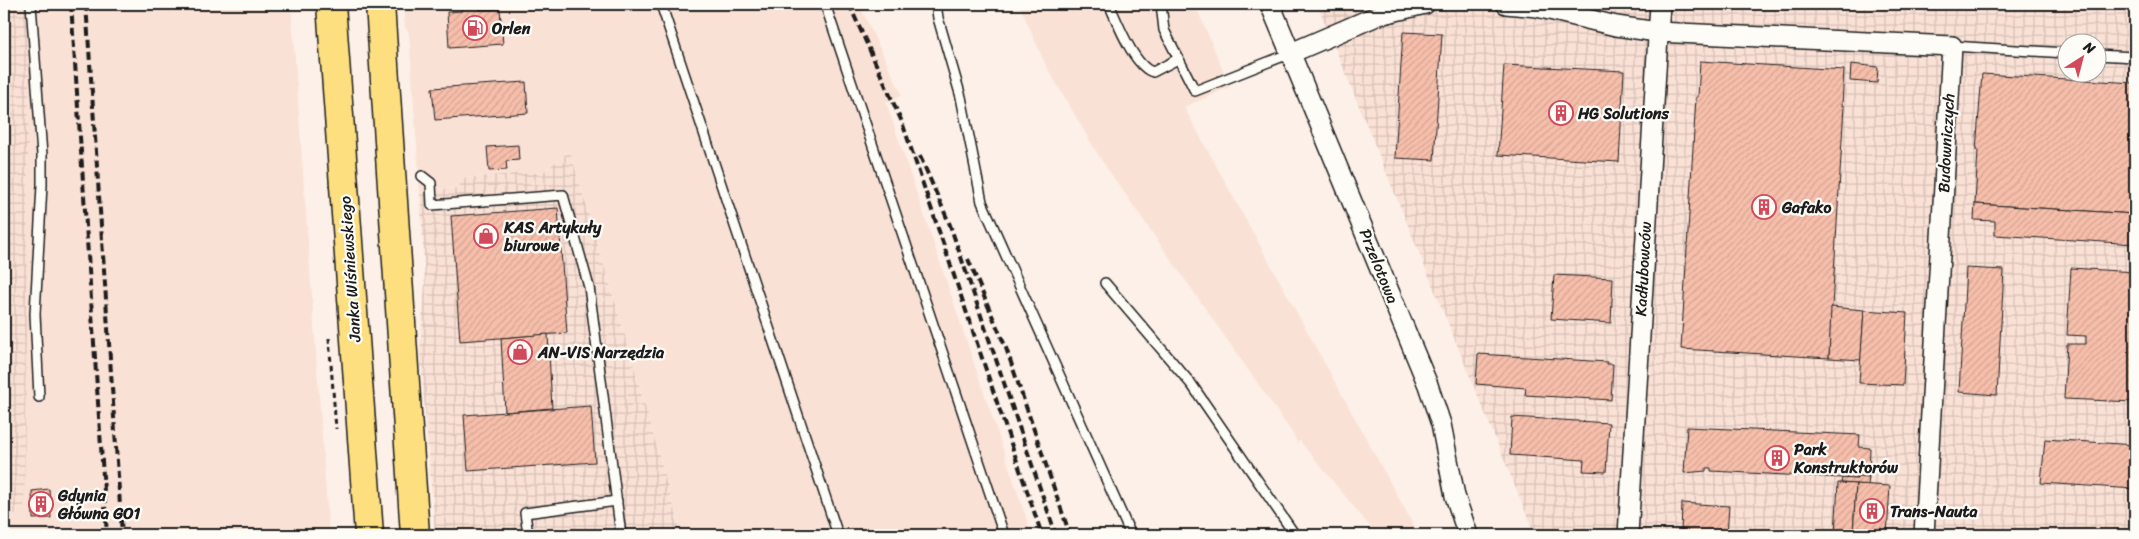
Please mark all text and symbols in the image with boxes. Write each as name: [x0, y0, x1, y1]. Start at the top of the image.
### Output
place label: Orlen: [491, 14, 531, 43]
fuel station icon: Orlen: [462, 15, 488, 41]
north arrow: [2056, 32, 2106, 82]
text: N: [2077, 34, 2101, 61]
street label: Budowniczych: [1929, 93, 1963, 193]
place label: HG Solutions: [1577, 99, 1669, 128]
building icon: HG Solutions: [1548, 100, 1574, 126]
place label: Gafako: [1781, 193, 1832, 222]
building icon: Gafako: [1751, 194, 1777, 220]
street label: Janka Wiśniewskiego: [330, 195, 370, 344]
place label: KAS Artykuły biurowe: [503, 213, 602, 260]
street label: Kadłubowców: [1626, 221, 1660, 317]
shop icon: KAS Artykuły biurowe: [473, 223, 499, 249]
street label: Przelotowa: [1351, 224, 1407, 308]
place label: AN-VIS Narzędzia: [537, 338, 665, 367]
shop icon: AN-VIS Narzędzia: [507, 339, 533, 365]
place label: Park Konstruktorów: [1793, 435, 1899, 482]
building icon: Park Konstruktorów: [1764, 445, 1790, 471]
place label: Gdynia Główna GO1: [57, 481, 141, 528]
building icon: Gdynia Główna GO1: [28, 491, 54, 517]
place label: Trans-Nauta: [1890, 497, 1978, 526]
building icon: Trans-Nauta: [1859, 498, 1885, 524]

